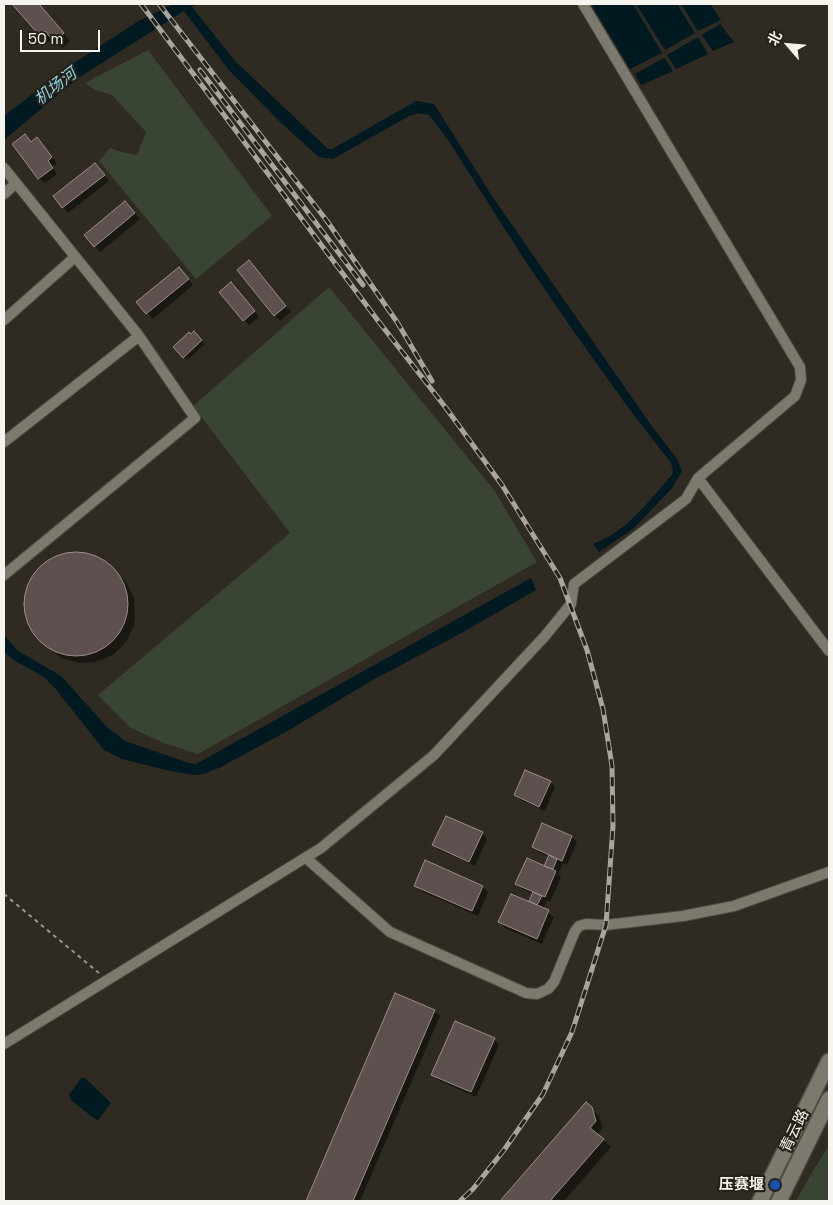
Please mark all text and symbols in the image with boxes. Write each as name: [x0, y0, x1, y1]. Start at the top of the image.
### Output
scale bar: [22, 20, 102, 52]
north arrow: [763, 20, 813, 70]
text: 北: [763, 28, 786, 49]
text: 50 m: [28, 29, 63, 48]
water label: 机场河: [31, 65, 81, 109]
street label: 青云路: [777, 1107, 813, 1155]
place label: 压赛堰: [719, 1176, 764, 1194]
marker: 压赛堰: [768, 1178, 782, 1192]

